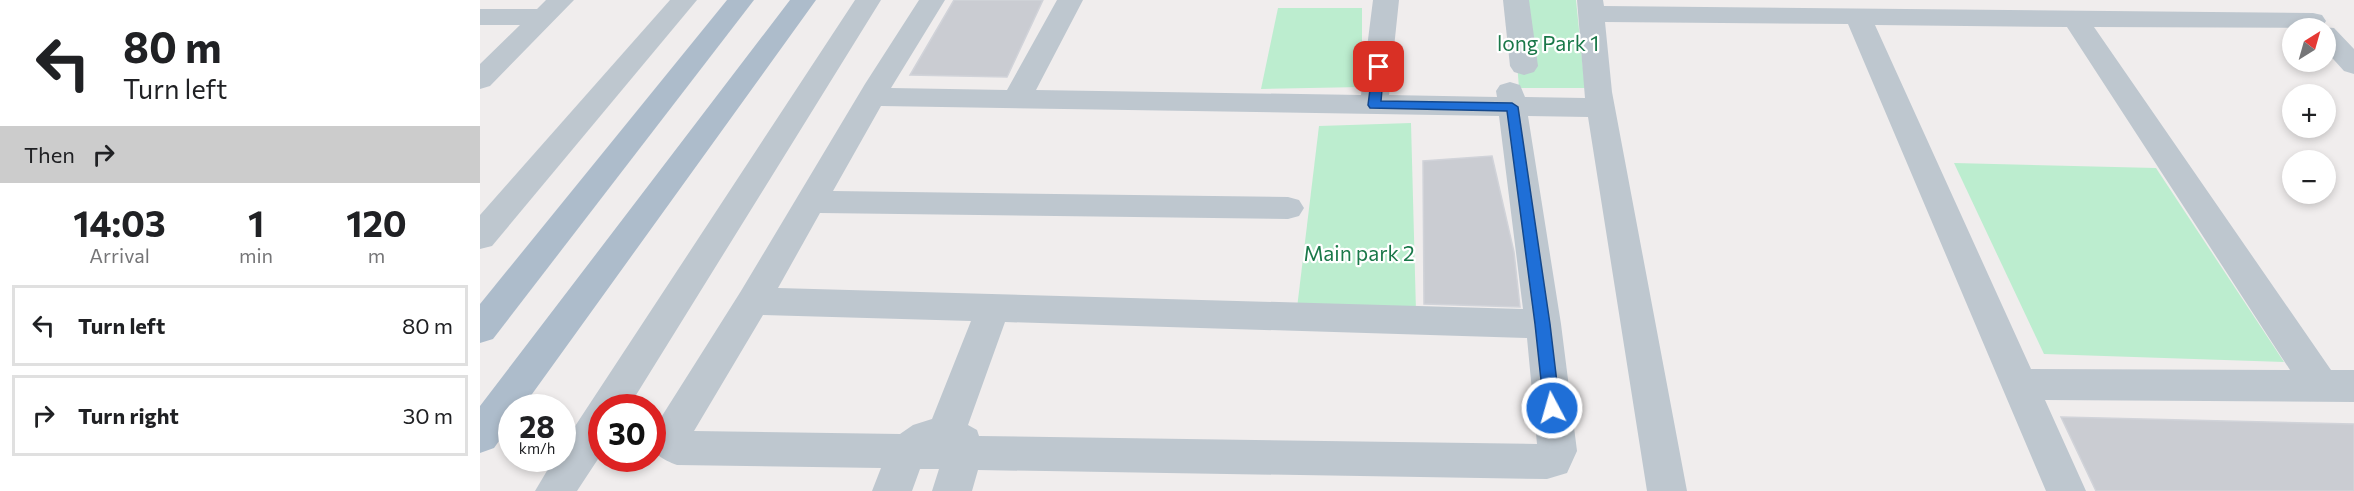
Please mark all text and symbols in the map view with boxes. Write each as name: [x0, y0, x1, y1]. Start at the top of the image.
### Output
north arrow: [2282, 18, 2336, 72]
map controls: [2282, 18, 2336, 204]
text: 80 m: [123, 20, 222, 72]
icon: left: [24, 24, 102, 102]
park label: long Park 1: [1497, 30, 1599, 55]
pin: [1353, 41, 1404, 92]
icon: arrive: [1362, 50, 1395, 83]
text: Turn left: [123, 72, 227, 105]
button: +: [2282, 84, 2336, 138]
icon: right: [87, 138, 120, 171]
text: Then: [24, 141, 75, 168]
button: −: [2282, 150, 2336, 204]
text: 14:03: [73, 200, 166, 244]
text: 1: [248, 200, 264, 244]
text: 120: [346, 200, 407, 244]
park label: Main park 2: [1303, 240, 1415, 265]
text: Arrival: [89, 243, 150, 267]
text: min: [239, 243, 273, 267]
text: m: [368, 243, 385, 267]
icon: left: [27, 309, 60, 342]
text: Turn left: [78, 312, 165, 339]
text: 80 m: [402, 312, 453, 339]
position arrow: [1520, 376, 1584, 440]
speed limit sign: 30: [588, 394, 666, 472]
icon: right: [27, 399, 60, 432]
text: Turn right: [78, 402, 179, 429]
text: 30 m: [403, 402, 453, 429]
text: 28: [519, 407, 555, 444]
text: km/h: [519, 439, 555, 457]

